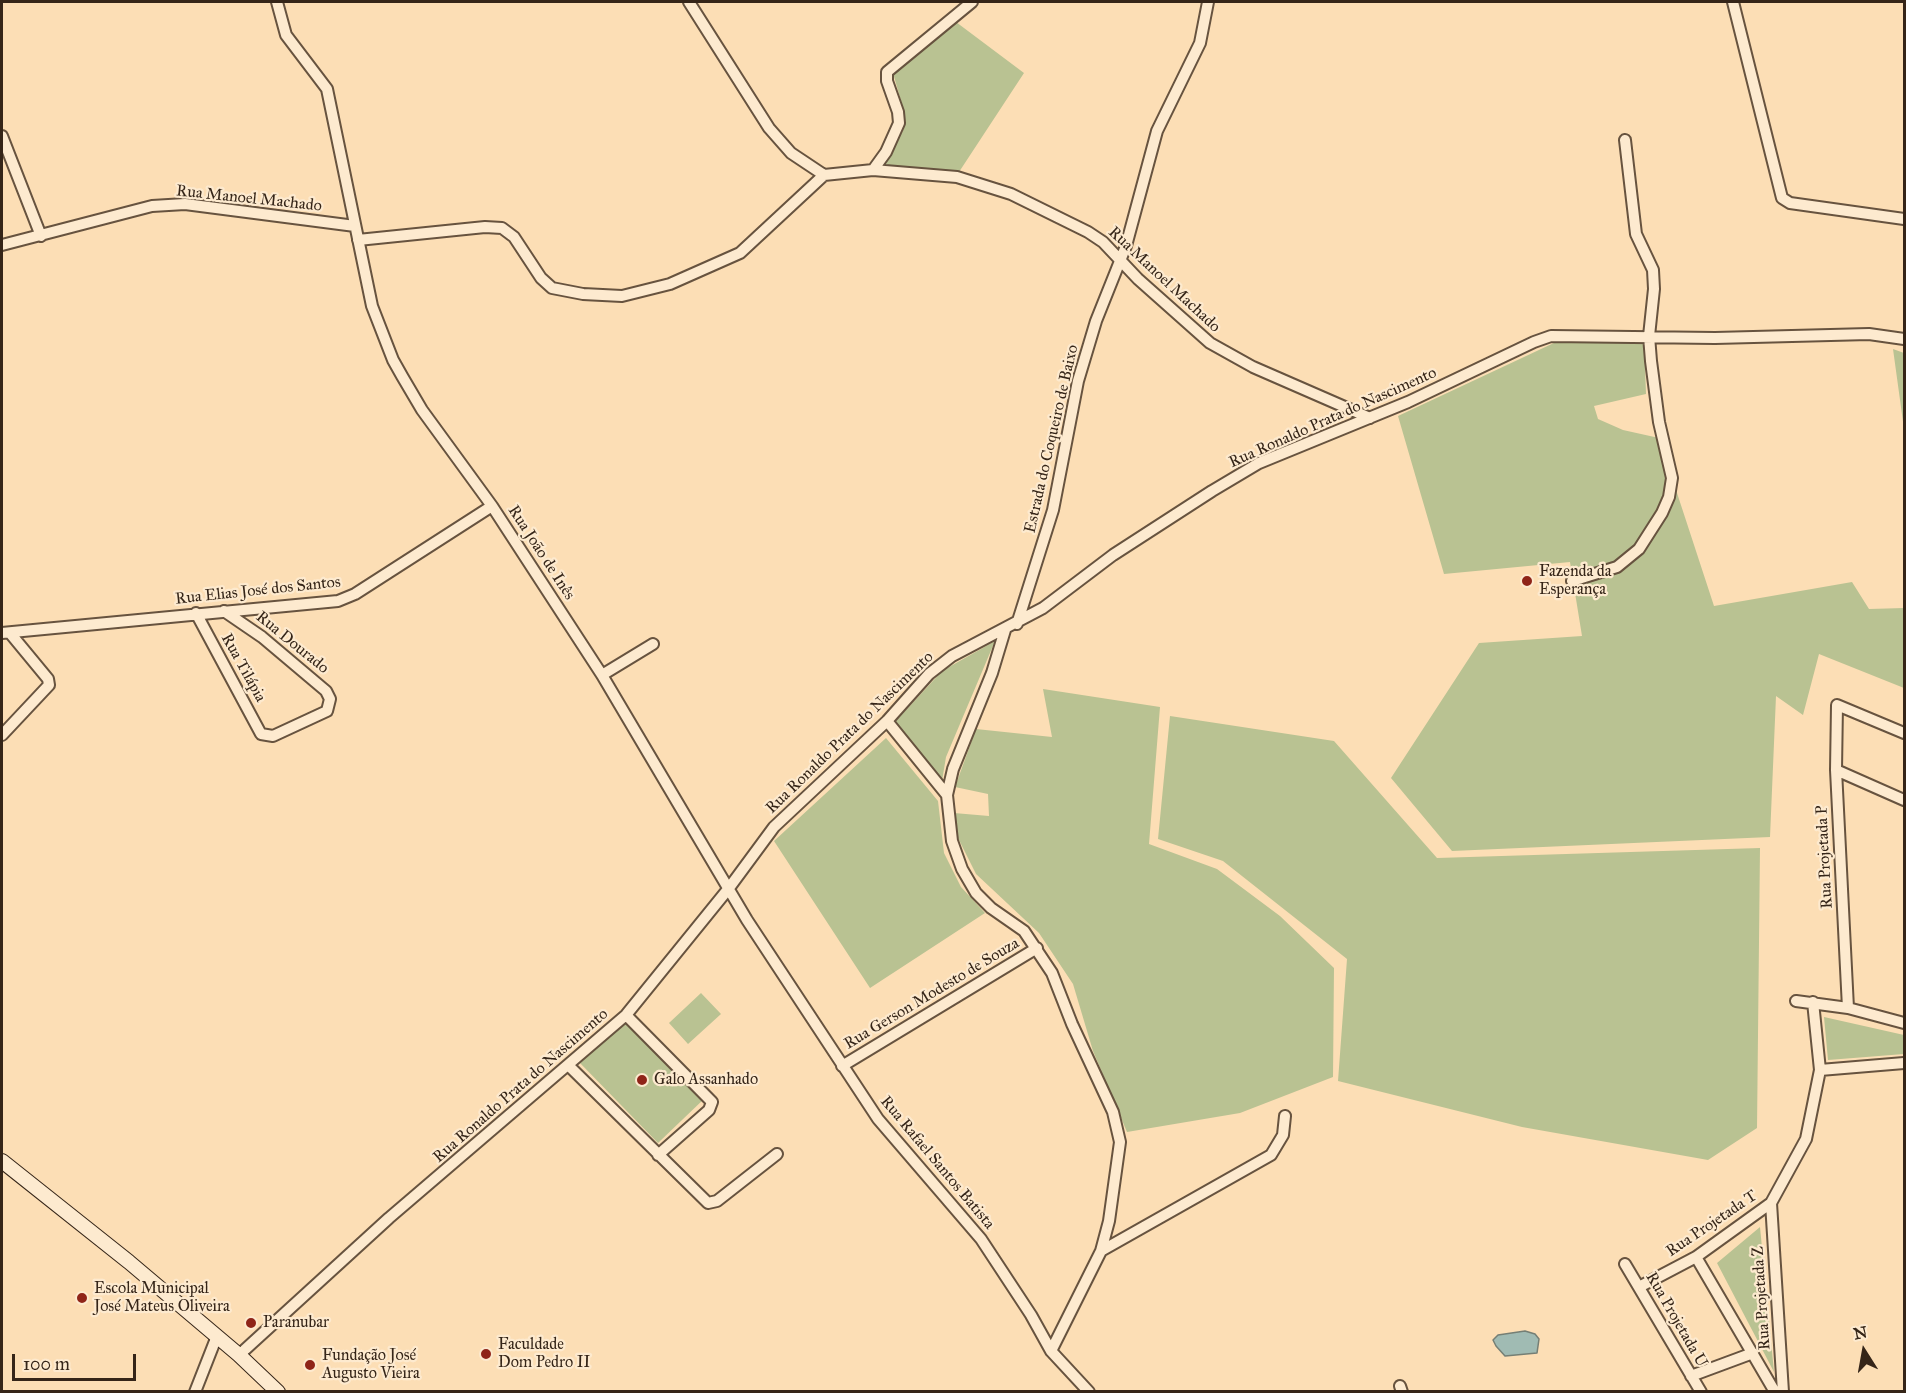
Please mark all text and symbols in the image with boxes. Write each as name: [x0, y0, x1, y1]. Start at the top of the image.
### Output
street label: Rua Manoel Machado: [175, 182, 323, 216]
street label: Rua Manoel Machado: [1104, 223, 1224, 337]
street label: Estrada do Coqueiro de Baixo: [1021, 343, 1083, 535]
street label: Rua Ronaldo Prata do Nascimento: [1226, 363, 1440, 473]
street label: Rua João de Inês: [503, 502, 579, 604]
place label: Fazenda da Esperança: [1539, 562, 1612, 600]
street label: Rua Elias José dos Santos: [174, 573, 342, 609]
marker: Fazenda da Esperança: [1520, 574, 1534, 588]
street label: Rua Dourado: [252, 608, 332, 678]
street label: Rua Tilápia: [216, 630, 270, 706]
street label: Rua Ronaldo Prata do Nascimento: [762, 648, 938, 818]
street label: Rua Projetada P: [1813, 805, 1837, 909]
street label: Rua Gerson Modesto de Souza: [841, 934, 1023, 1054]
street label: Rua Ronaldo Prata do Nascimento: [430, 1005, 612, 1167]
place label: Galo Assanhado: [654, 1070, 758, 1090]
marker: Galo Assanhado: [635, 1073, 649, 1087]
street label: Rua Rafael Santos Batista: [876, 1093, 998, 1233]
street label: Rua Projetada T: [1663, 1187, 1761, 1261]
street label: Rua Projetada Z: [1749, 1245, 1775, 1351]
street label: Rua Projetada U: [1641, 1269, 1711, 1371]
place label: Escola Municipal José Mateus Oliveira: [94, 1279, 230, 1317]
marker: Escola Municipal José Mateus Oliveira: [75, 1291, 89, 1305]
place label: Paranubar: [263, 1313, 329, 1333]
marker: Paranubar: [244, 1316, 258, 1330]
north arrow: [1834, 1321, 1894, 1381]
text: N: [1852, 1322, 1869, 1343]
place label: Faculdade Dom Pedro II: [498, 1335, 590, 1373]
scale bar: [15, 1342, 140, 1380]
place label: Fundação José Augusto Vieira: [322, 1346, 420, 1384]
marker: Faculdade Dom Pedro II: [479, 1347, 493, 1361]
text: 100 m: [23, 1353, 70, 1375]
marker: Fundação José Augusto Vieira: [303, 1358, 317, 1372]

